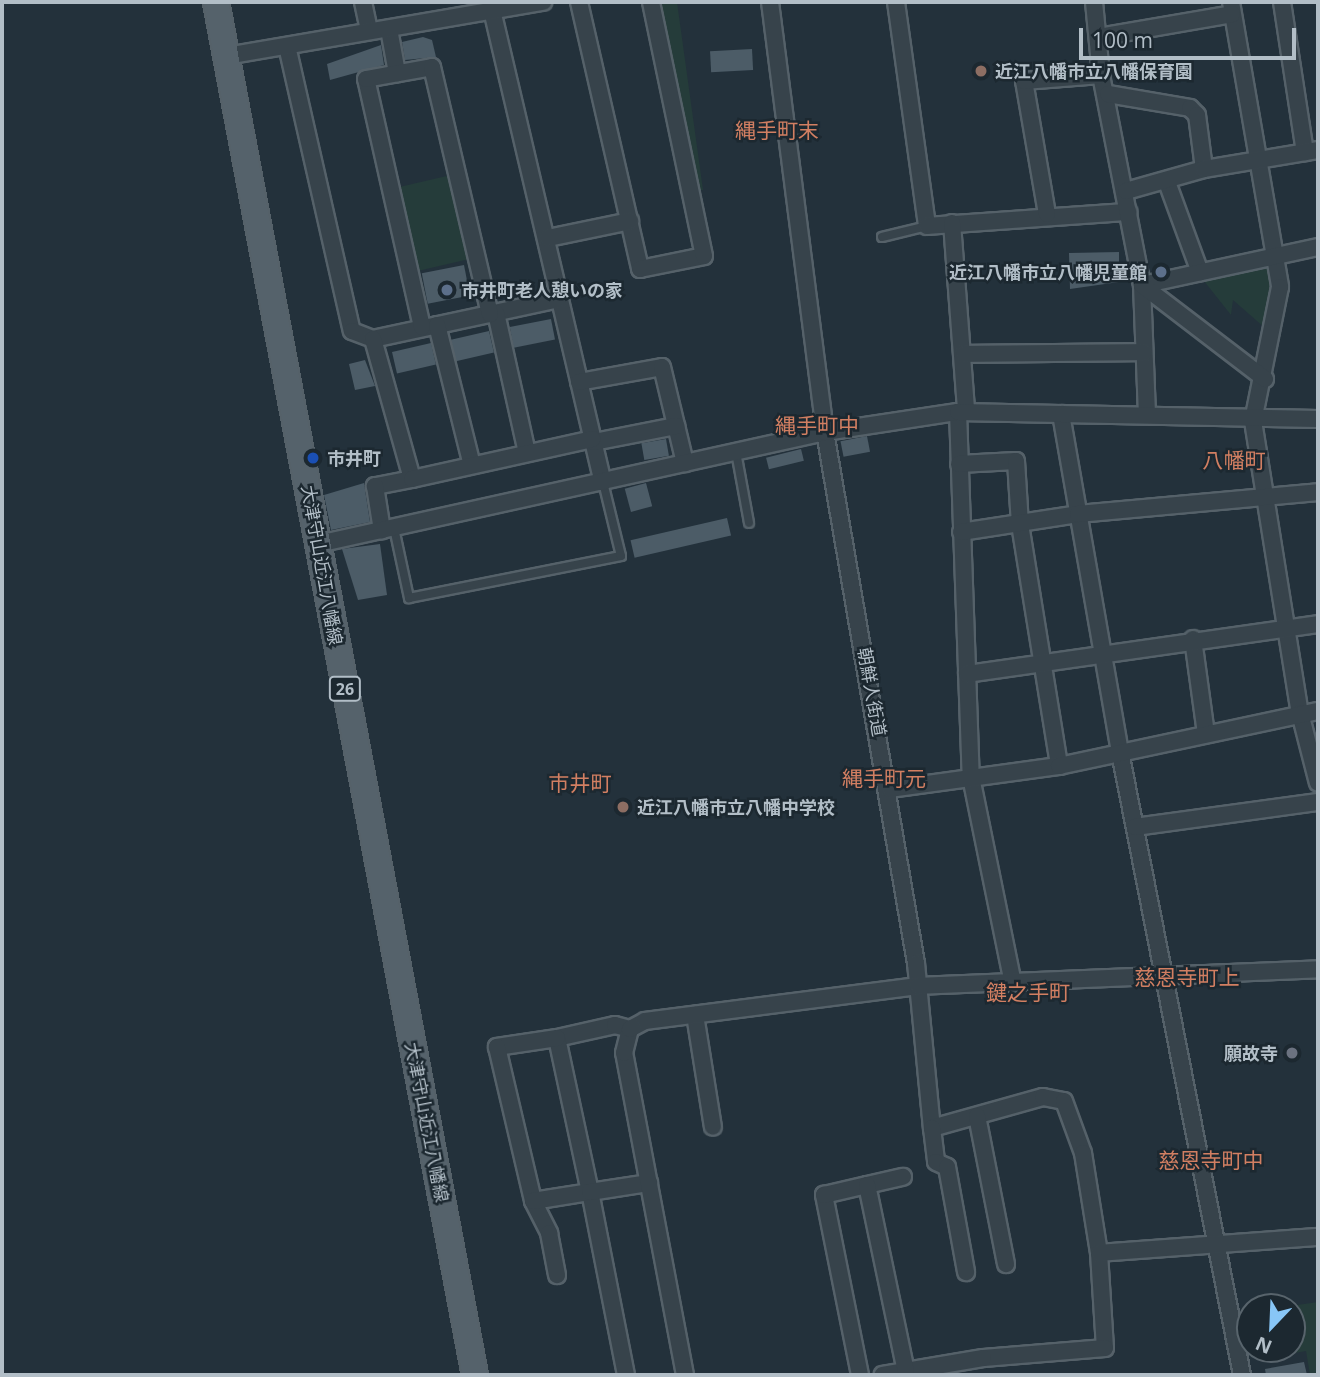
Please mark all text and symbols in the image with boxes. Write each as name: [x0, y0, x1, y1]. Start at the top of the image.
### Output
scale bar: [1082, 14, 1299, 58]
text: 100 m: [1092, 26, 1153, 54]
place label: 近江八幡市立八幡保育園: [995, 60, 1193, 82]
marker: 近江八幡市立八幡保育園: [973, 63, 989, 79]
district label: 縄手町末: [735, 117, 819, 143]
place label: 近江八幡市立八幡児童館: [949, 261, 1147, 283]
marker: 近江八幡市立八幡児童館: [1153, 264, 1169, 280]
place label: 市井町老人憩いの家: [461, 279, 623, 301]
marker: 市井町老人憩いの家: [439, 282, 455, 298]
district label: 縄手町中: [775, 412, 859, 438]
place label: 市井町: [327, 447, 381, 469]
district label: 八幡町: [1203, 447, 1265, 473]
marker: 市井町: [305, 450, 321, 466]
street label: 大津守山近江八幡線: [297, 483, 347, 647]
street label: 朝鮮人街道: [854, 646, 890, 738]
road number: 26: [328, 676, 362, 702]
district label: 縄手町元: [842, 765, 926, 791]
district label: 市井町: [549, 770, 611, 796]
place label: 近江八幡市立八幡中学校: [637, 796, 835, 818]
marker: 近江八幡市立八幡中学校: [615, 799, 631, 815]
district label: 慈恩寺町上: [1135, 964, 1239, 990]
district label: 鍵之手町: [986, 979, 1070, 1005]
street label: 大津守山近江八幡線: [401, 1040, 453, 1204]
place label: 願故寺: [1224, 1042, 1278, 1064]
marker: 願故寺: [1284, 1045, 1300, 1061]
district label: 慈恩寺町中: [1159, 1147, 1263, 1173]
north arrow: [1236, 1293, 1306, 1363]
text: N: [1251, 1331, 1276, 1360]

